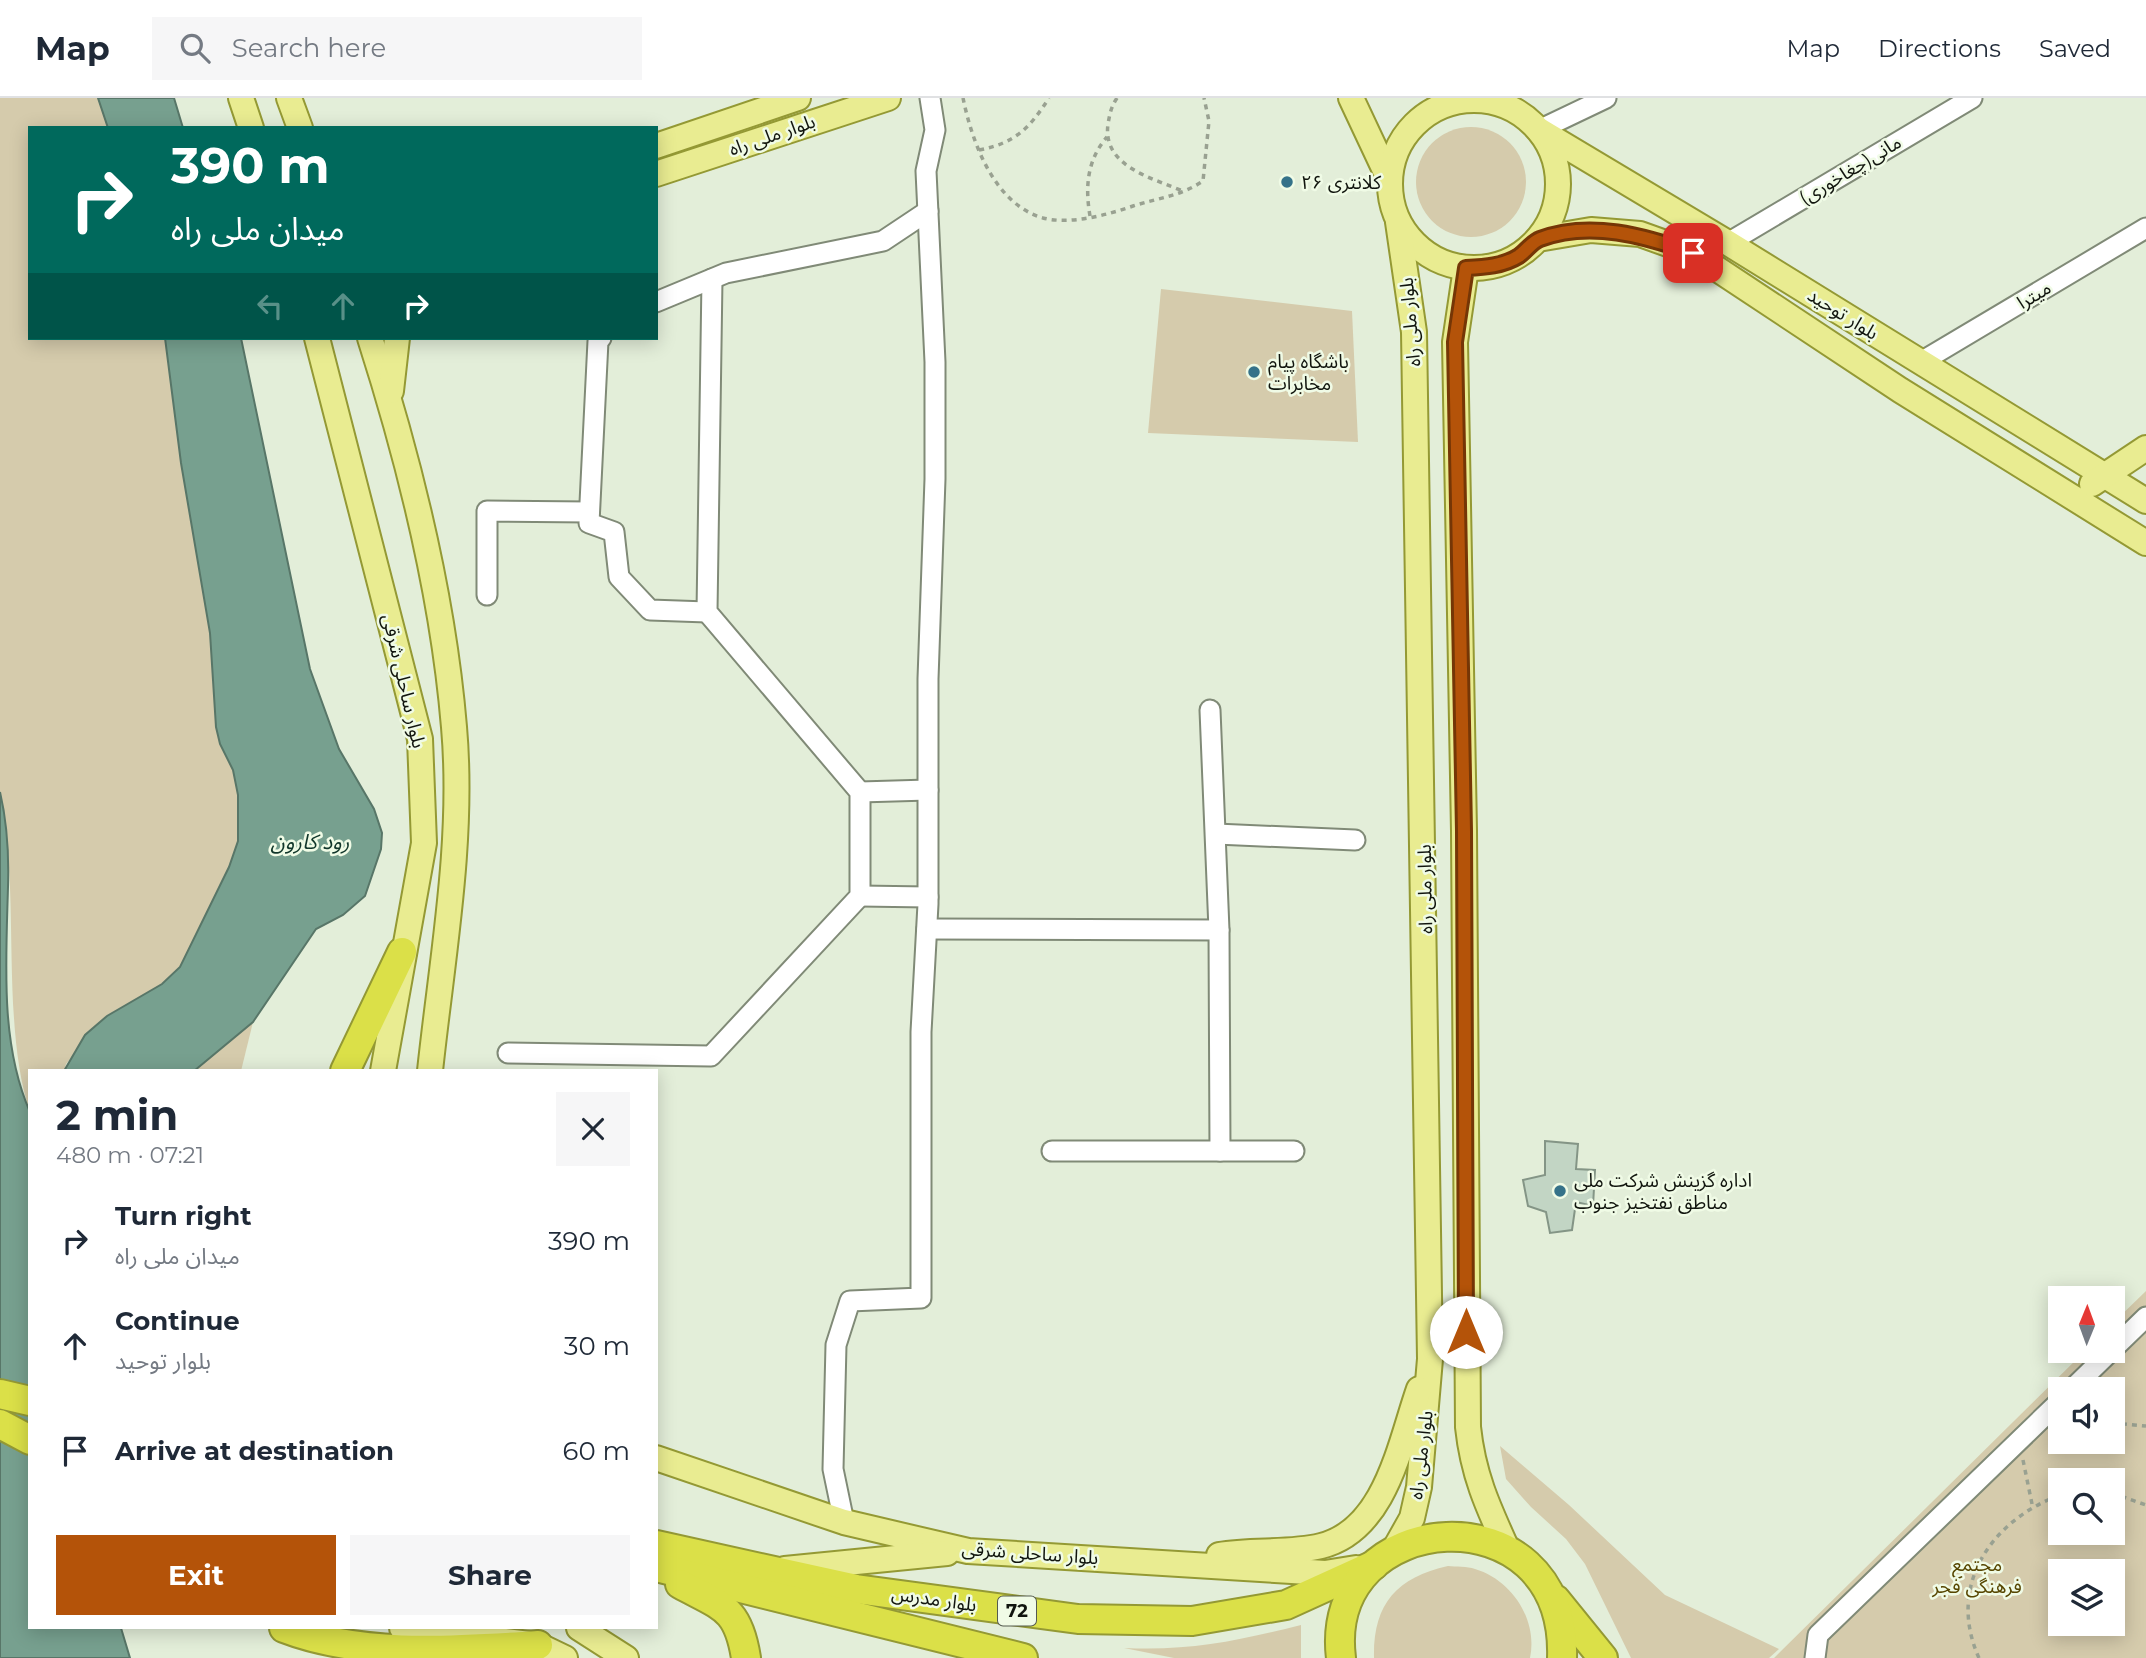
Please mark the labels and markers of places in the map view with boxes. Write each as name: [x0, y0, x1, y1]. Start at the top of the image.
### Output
place label: کلانتری ۲۶: [1301, 171, 1382, 194]
marker: کلانتری ۲۶: [1279, 174, 1295, 190]
pin: [1663, 223, 1723, 283]
place label: باشگاه پیام مخابرات: [1268, 350, 1349, 395]
marker: باشگاه پیام مخابرات: [1246, 364, 1262, 380]
place label: اداره گزینش شرکت ملی مناطق نفتخیز جنوب: [1574, 1169, 1752, 1214]
marker: اداره گزینش شرکت ملی مناطق نفتخیز جنوب: [1552, 1183, 1568, 1199]

